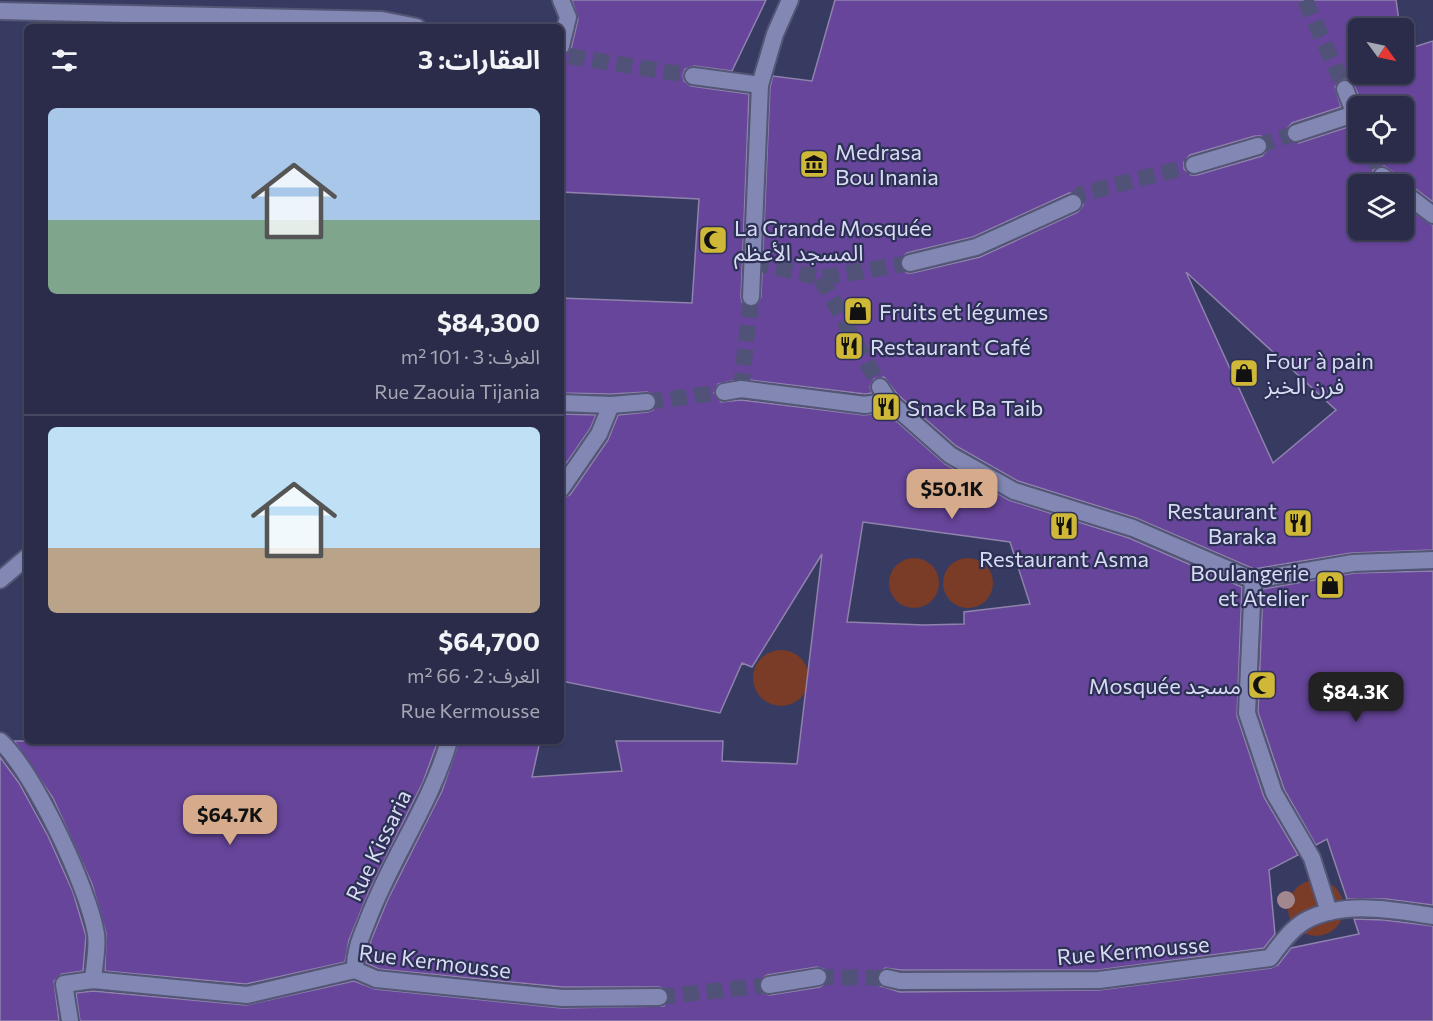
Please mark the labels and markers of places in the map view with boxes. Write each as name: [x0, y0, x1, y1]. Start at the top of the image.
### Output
place label: Medrasa Bou Inania: [835, 138, 939, 190]
museum icon: Medrasa Bou Inania: [798, 148, 830, 180]
place label: La Grande Mosquée المسجد الأعظم: [734, 214, 932, 270]
mosque icon: La Grande Mosquée المسجد الأعظم: [697, 224, 729, 256]
shop icon: Fruits et légumes: [842, 295, 874, 327]
place label: Fruits et légumes: [879, 298, 1048, 325]
restaurant icon: Restaurant Café: [833, 330, 865, 362]
place label: Restaurant Café: [870, 333, 1031, 360]
place label: Four à pain فرن الخبز: [1264, 347, 1374, 399]
shop icon: Four à pain فرن الخبز: [1228, 357, 1260, 389]
restaurant icon: Snack Ba Taib: [870, 391, 902, 423]
place label: Snack Ba Taib: [907, 394, 1043, 421]
pin: $50.1K: [903, 469, 1001, 520]
place label: Restaurant Baraka: [1167, 497, 1277, 549]
restaurant icon: Restaurant Baraka: [1282, 507, 1314, 539]
restaurant icon: Restaurant Asma: [1048, 510, 1080, 542]
place label: Restaurant Asma: [979, 545, 1149, 572]
place label: Boulangerie et Atelier: [1190, 559, 1309, 611]
shop icon: Boulangerie et Atelier: [1314, 569, 1346, 601]
mosque icon: Mosquée مسجد: [1246, 669, 1278, 701]
place label: Mosquée مسجد: [1089, 672, 1241, 699]
pin: $84.3K: [1307, 672, 1405, 723]
pin: $64.7K: [181, 795, 279, 846]

